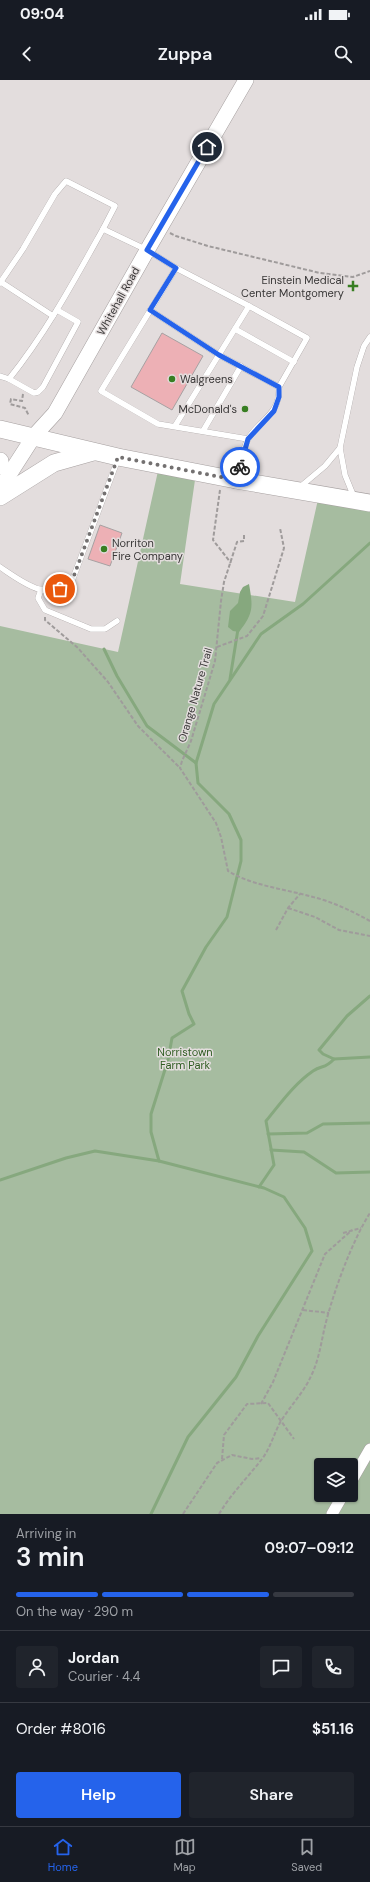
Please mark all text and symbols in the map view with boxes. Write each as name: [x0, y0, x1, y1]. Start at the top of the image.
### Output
text: 09:04: [20, 4, 64, 24]
text: Zuppa: [158, 42, 212, 66]
icon: back: [16, 43, 38, 65]
icon: search: [332, 43, 354, 65]
pin: [190, 130, 224, 164]
icon: home: [196, 136, 218, 158]
street label: Whitehall Road: [94, 264, 143, 338]
place label: Einstein Medical Center Montgomery: [241, 273, 344, 300]
marker: Einstein Medical Center Montgomery: [347, 280, 359, 292]
place label: Walgreens: [180, 372, 233, 386]
marker: Walgreens: [167, 374, 177, 384]
place label: McDonald's: [178, 402, 237, 416]
marker: McDonald's: [240, 404, 250, 414]
courier: [220, 447, 260, 487]
icon: bike: [229, 456, 251, 478]
place label: Norriton Fire Company: [112, 536, 183, 563]
marker: Norriton Fire Company: [99, 544, 109, 554]
pin: [43, 572, 77, 606]
icon: bag: [49, 578, 71, 600]
street label: Orange Nature Trail: [175, 646, 215, 744]
park label: Norristown Farm Park: [157, 1045, 213, 1072]
map controls: [314, 1458, 358, 1502]
button: layers: [314, 1458, 358, 1502]
text: Arriving in: [16, 1525, 76, 1542]
text: 09:07–09:12: [265, 1538, 354, 1558]
text: 3 min: [16, 1540, 85, 1574]
text: On the way · 290 m: [16, 1603, 133, 1620]
button: person: [16, 1646, 58, 1688]
button: chat: [260, 1646, 302, 1688]
button: phone: [312, 1646, 354, 1688]
text: Jordan: [68, 1648, 119, 1668]
text: Courier · 4.4: [68, 1668, 140, 1685]
text: Order #8016: [16, 1719, 106, 1739]
text: $51.16: [312, 1719, 354, 1739]
button: Help: [16, 1772, 181, 1818]
button: Share: [189, 1772, 354, 1818]
tab: Home: [48, 1836, 78, 1874]
tab: Map: [174, 1836, 196, 1874]
tab: Saved: [291, 1836, 322, 1874]

